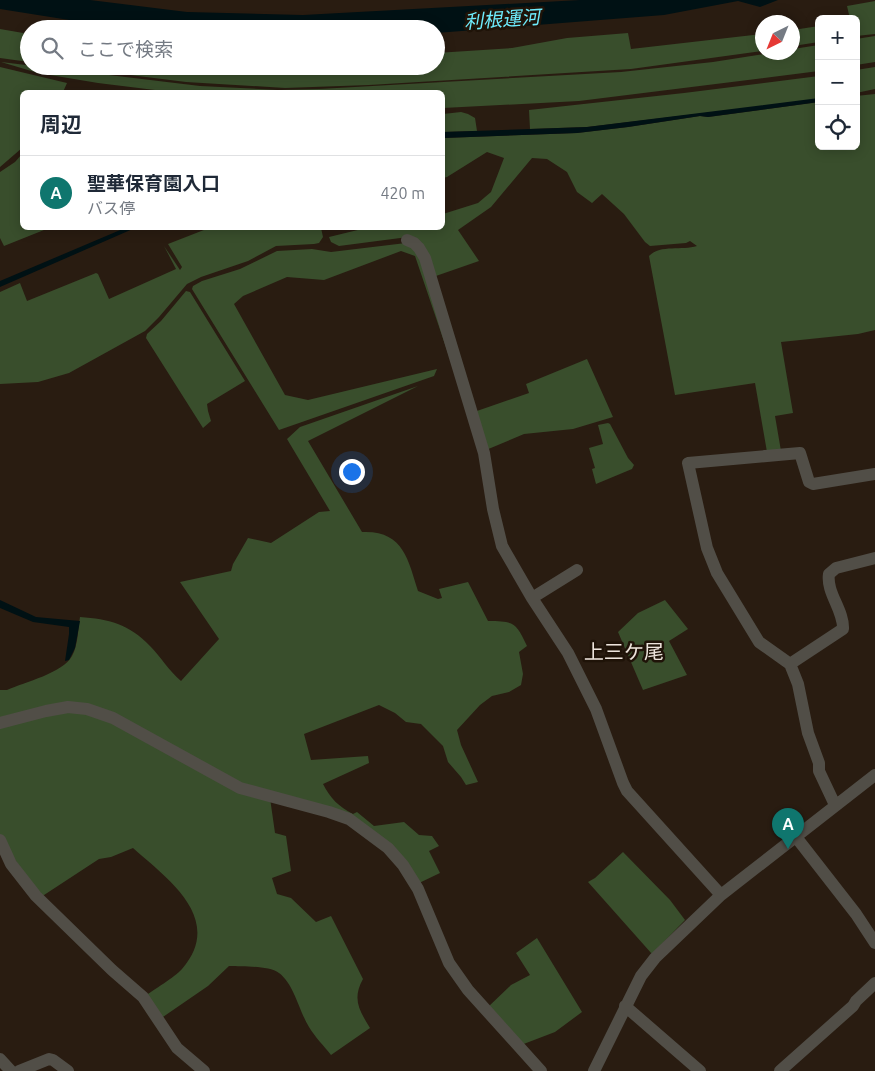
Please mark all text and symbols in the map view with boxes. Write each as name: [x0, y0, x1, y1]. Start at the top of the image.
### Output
water label: 利根運河: [463, 5, 545, 33]
north arrow: [755, 15, 800, 60]
map controls: [815, 15, 860, 150]
button: +: [815, 15, 860, 60]
search box: [20, 20, 445, 75]
icon: search: [38, 34, 66, 62]
text: ここで検索: [78, 38, 173, 60]
button: −: [815, 60, 860, 105]
button: locate: [815, 105, 860, 150]
text: 周辺: [40, 112, 82, 136]
text: 聖華保育園入口: [87, 172, 220, 194]
text: A: [50, 184, 62, 202]
text: 420 m: [380, 184, 425, 202]
text: バス停: [87, 199, 135, 217]
your location: [339, 459, 365, 485]
district label: 上三ケ尾: [584, 640, 664, 663]
pin: A: [772, 808, 804, 849]

